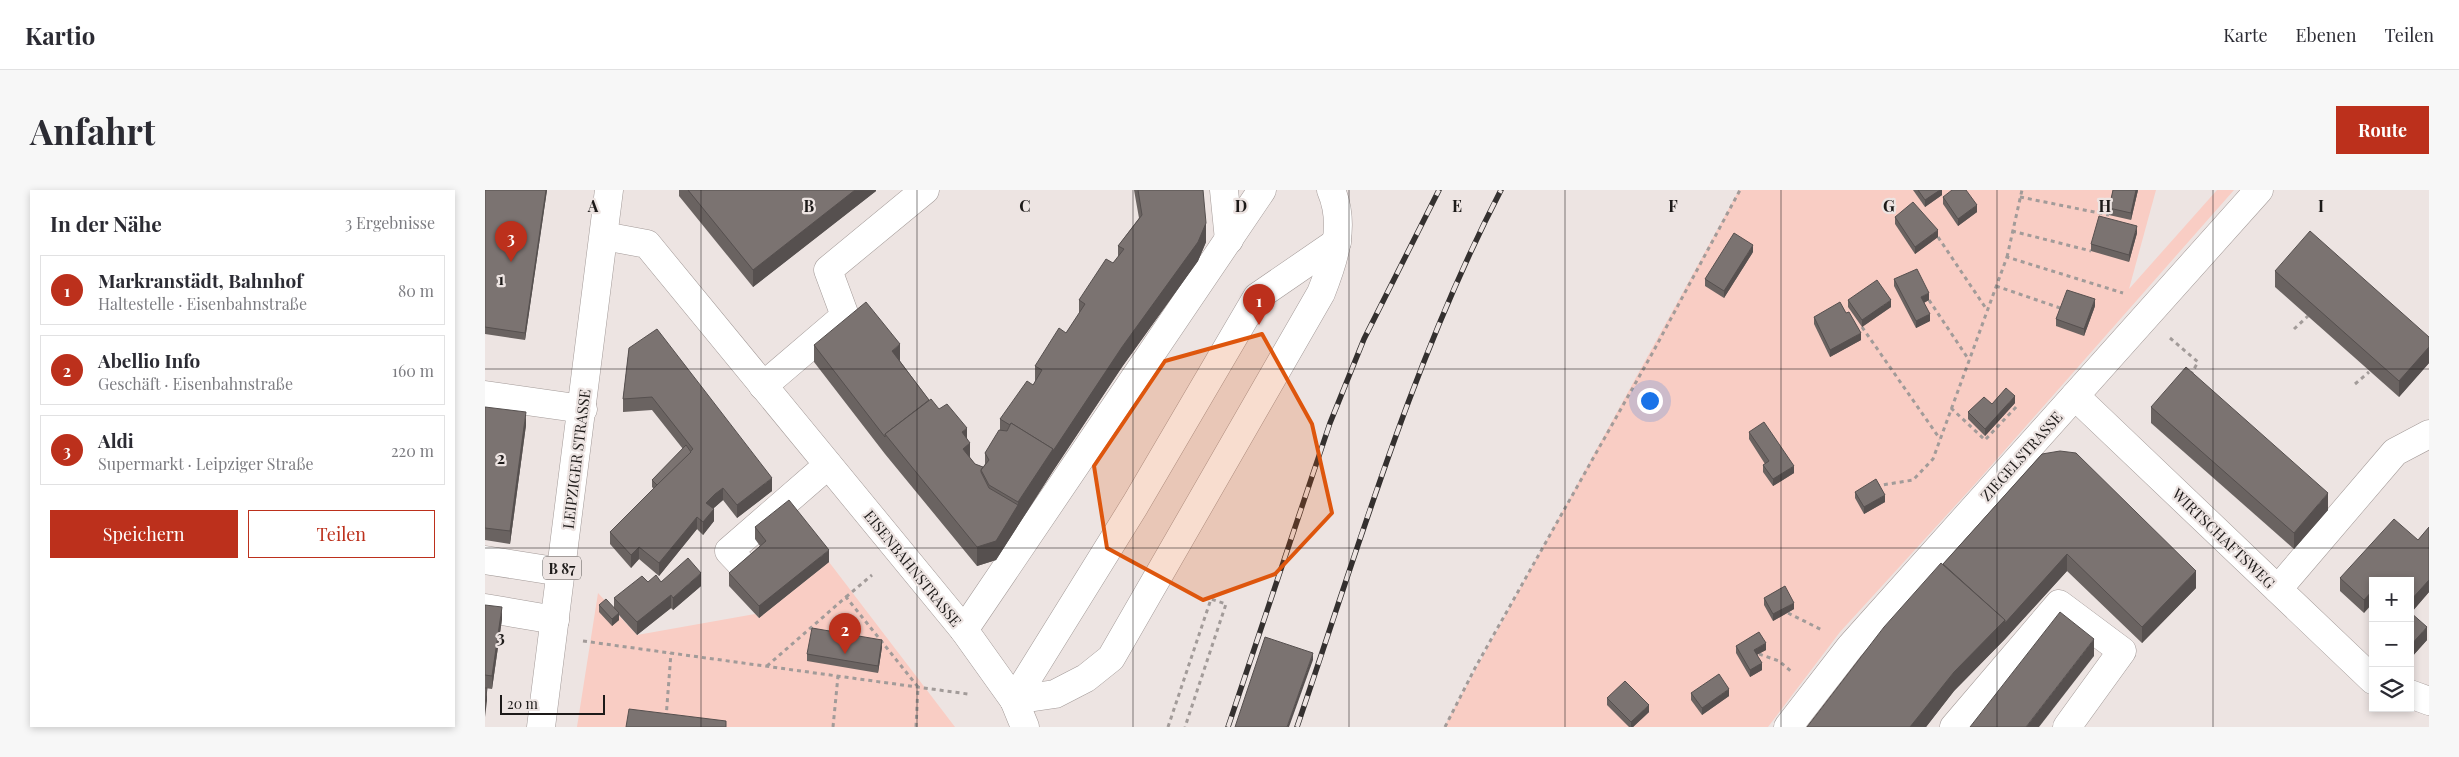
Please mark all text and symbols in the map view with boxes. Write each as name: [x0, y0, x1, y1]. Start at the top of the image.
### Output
text: Kartio: [25, 19, 95, 51]
text: Karte: [2223, 23, 2268, 47]
text: Ebenen: [2296, 23, 2356, 47]
text: Teilen: [2384, 23, 2434, 47]
button: Route: [2336, 106, 2429, 154]
text: Anfahrt: [30, 107, 155, 154]
text: A: [587, 195, 599, 216]
text: B: [804, 195, 815, 216]
text: C: [1019, 195, 1031, 216]
text: D: [1235, 195, 1247, 216]
text: E: [1452, 195, 1462, 216]
text: F: [1668, 195, 1678, 216]
text: G: [1883, 195, 1895, 216]
text: H: [2099, 195, 2112, 216]
text: I: [2318, 195, 2324, 216]
text: In der Nähe: [50, 209, 162, 237]
text: 3 Ergebnisse: [345, 212, 435, 233]
pin: 3: [495, 221, 527, 262]
text: Markranstädt, Bahnhof: [98, 267, 303, 293]
text: 1: [498, 268, 504, 289]
text: 1: [64, 280, 70, 301]
text: 80 m: [398, 280, 434, 301]
pin: 1: [1243, 284, 1275, 325]
text: Haltestelle · Eisenbahnstraße: [98, 293, 307, 314]
text: Abellio Info: [98, 347, 200, 373]
text: 2: [63, 360, 71, 381]
text: 160 m: [392, 360, 434, 381]
text: Geschäft · Eisenbahnstraße: [98, 373, 293, 394]
street label: LEIPZIGER STRASSE: [558, 388, 594, 530]
your location: [1637, 388, 1663, 414]
street label: ZIEGELSTRASSE: [1976, 407, 2066, 505]
text: Aldi: [98, 427, 134, 453]
text: 3: [63, 440, 71, 461]
text: 220 m: [391, 440, 434, 461]
text: 2: [497, 447, 505, 468]
text: Supermarkt · Leipziger Straße: [98, 453, 314, 474]
street label: WIRTSCHAFTSWEG: [2168, 483, 2280, 593]
street label: EISENBAHNSTRASSE: [860, 506, 966, 630]
button: Speichern: [50, 510, 238, 558]
button: Teilen: [248, 510, 435, 558]
road number: B 87: [543, 556, 581, 579]
map controls: [2369, 577, 2414, 712]
button: +: [2369, 577, 2414, 622]
pin: 2: [829, 613, 861, 654]
button: −: [2369, 622, 2414, 667]
text: 3: [497, 626, 505, 647]
button: layers: [2369, 667, 2414, 712]
scale bar: [500, 692, 605, 715]
text: 20 m: [507, 694, 538, 713]

